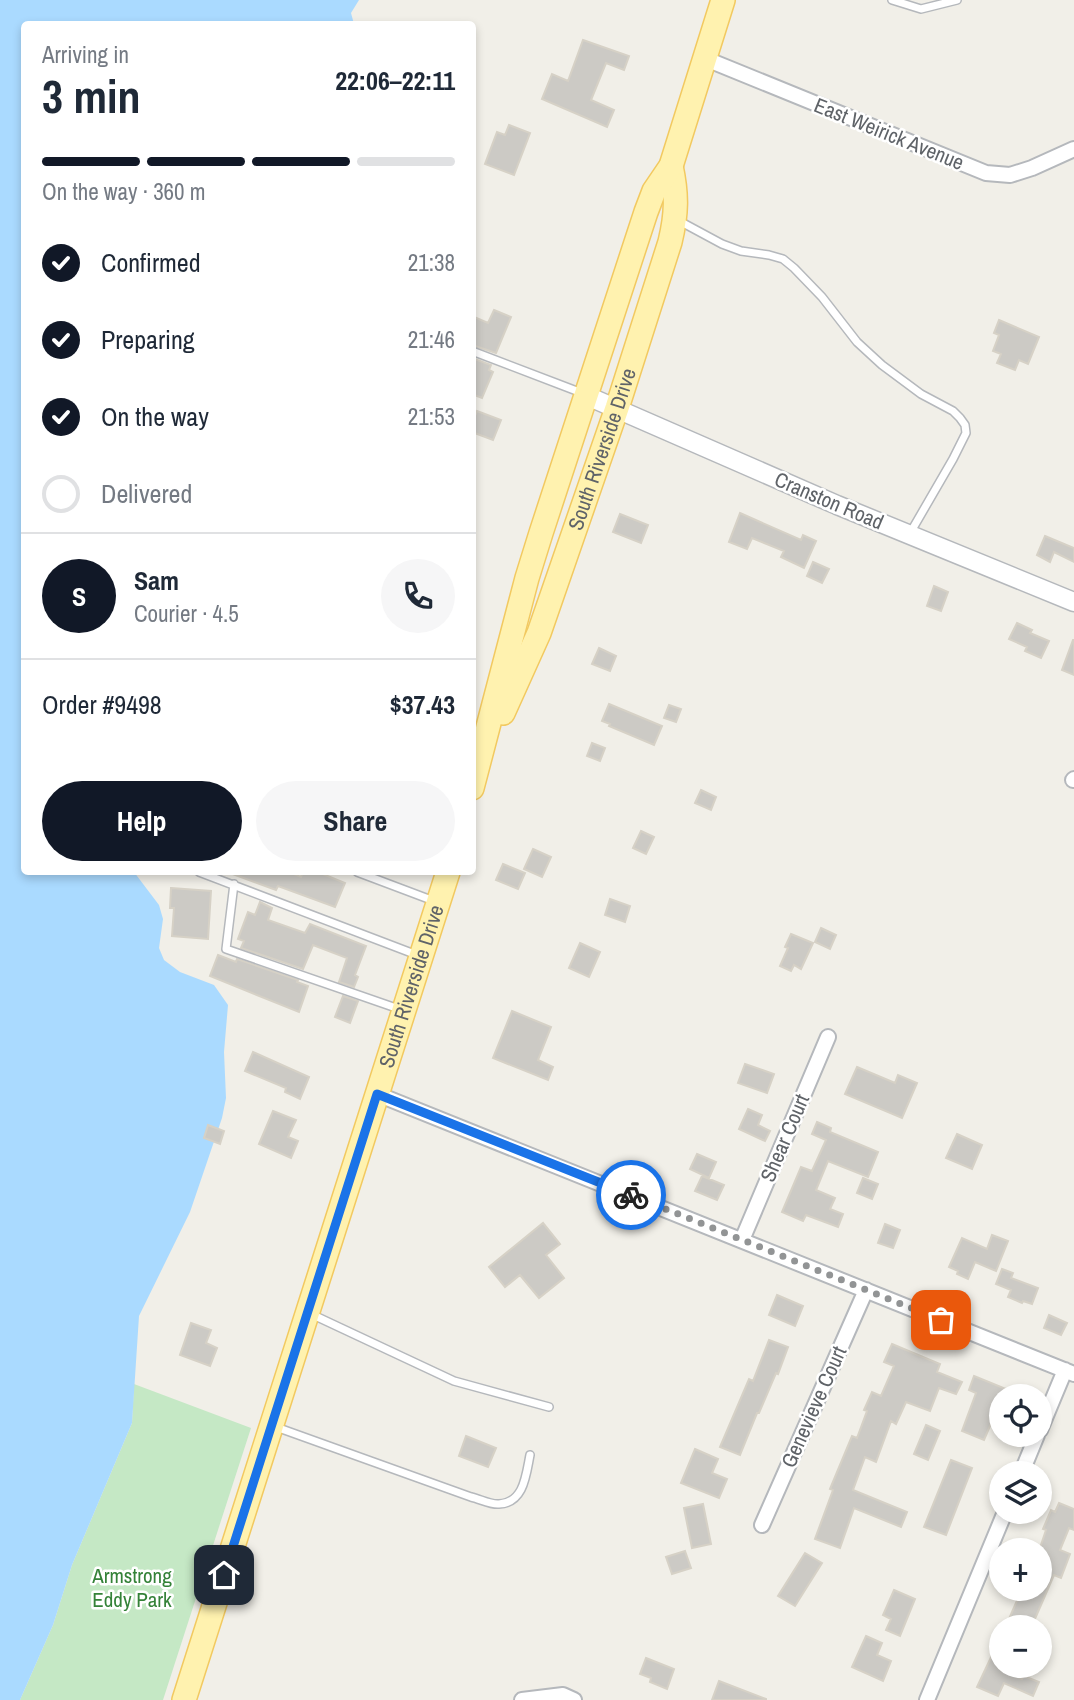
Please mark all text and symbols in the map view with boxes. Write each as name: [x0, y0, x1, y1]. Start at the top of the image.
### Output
text: Arriving in: [42, 39, 129, 70]
text: 22:06–22:11: [335, 63, 455, 98]
text: 3 min: [42, 65, 141, 127]
street label: East Weirick Avenue: [810, 90, 968, 177]
text: On the way · 360 m: [42, 176, 206, 207]
icon: check: [42, 244, 80, 282]
text: Confirmed: [101, 245, 201, 280]
text: 21:38: [408, 247, 455, 278]
icon: check: [42, 321, 80, 359]
text: Preparing: [101, 322, 195, 357]
text: 21:46: [408, 324, 455, 355]
street label: South Riverside Drive: [561, 364, 643, 534]
icon: check: [42, 398, 80, 436]
text: On the way: [101, 399, 209, 434]
text: 21:53: [408, 401, 455, 432]
street label: Cranston Road: [770, 465, 888, 537]
text: Delivered: [101, 476, 192, 511]
button: phone: [381, 559, 455, 633]
text: Sam: [134, 563, 179, 598]
text: S: [72, 579, 86, 614]
text: Courier · 4.5: [134, 598, 239, 629]
text: Order #9498: [42, 687, 162, 722]
text: $37.43: [390, 687, 455, 722]
button: Help: [42, 781, 242, 861]
button: Share: [256, 781, 455, 861]
street label: South Riverside Drive: [371, 901, 451, 1071]
street label: Shear Court: [753, 1089, 816, 1186]
courier: [596, 1160, 666, 1230]
icon: bike: [612, 1176, 650, 1214]
pin: [911, 1290, 971, 1350]
icon: bag: [922, 1301, 960, 1339]
street label: Genevieve Court: [774, 1341, 853, 1472]
map controls: [989, 1384, 1052, 1678]
button: locate: [989, 1384, 1052, 1447]
button: layers: [989, 1461, 1052, 1524]
button: +: [989, 1538, 1052, 1601]
pin: [194, 1545, 254, 1605]
icon: home: [205, 1556, 243, 1594]
park label: Armstrong Eddy Park: [91, 1561, 172, 1614]
button: −: [989, 1615, 1052, 1678]

